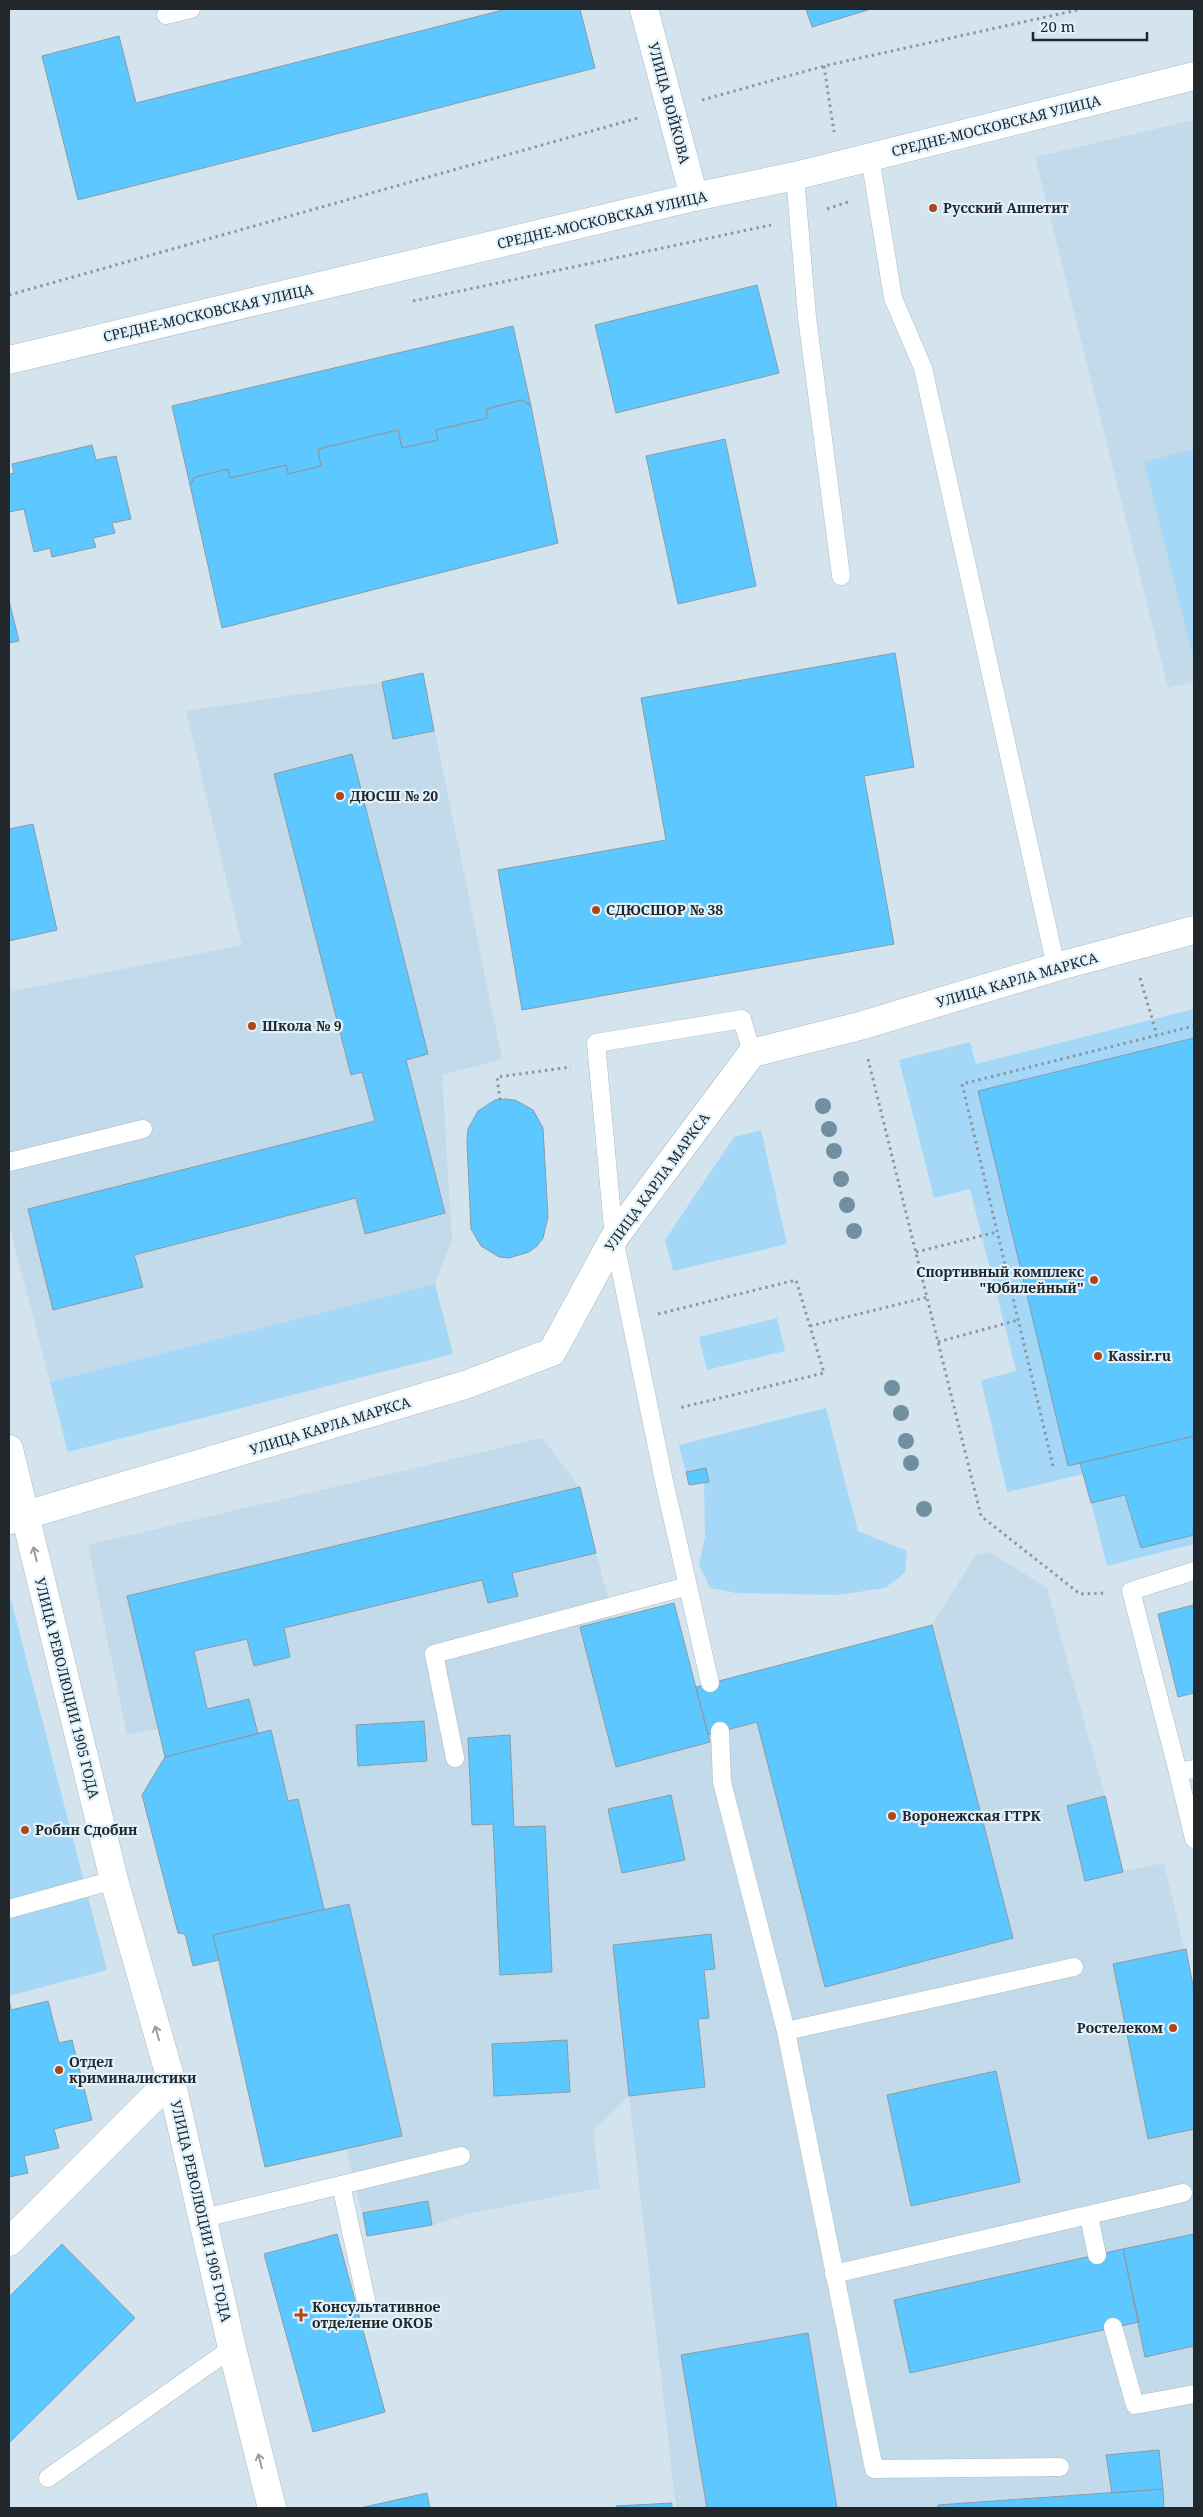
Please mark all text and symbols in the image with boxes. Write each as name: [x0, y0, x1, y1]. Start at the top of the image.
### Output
scale bar: [1033, 10, 1147, 42]
text: 20 m: [1040, 16, 1075, 36]
street label: УЛИЦА ВОЙКОВА: [644, 40, 695, 166]
street label: СРЕДНЕ-МОСКОВСКАЯ УЛИЦА: [889, 90, 1103, 161]
street label: СРЕДНЕ-МОСКОВСКАЯ УЛИЦА: [495, 186, 709, 253]
place label: Русский Аппетит: [943, 198, 1069, 217]
marker: Русский Аппетит: [927, 202, 939, 214]
street label: СРЕДНЕ-МОСКОВСКАЯ УЛИЦА: [101, 279, 315, 346]
place label: ДЮСШ № 20: [350, 786, 438, 805]
marker: ДЮСШ № 20: [334, 790, 346, 802]
place label: СДЮСШОР № 38: [606, 900, 723, 919]
marker: СДЮСШОР № 38: [590, 904, 602, 916]
street label: УЛИЦА КАРЛА МАРКСА: [934, 947, 1100, 1012]
place label: Школа № 9: [262, 1016, 342, 1035]
marker: Школа № 9: [246, 1020, 258, 1032]
street label: УЛИЦА КАРЛА МАРКСА: [600, 1108, 714, 1255]
place label: Спортивный комплекс "Юбилейный": [916, 1262, 1084, 1297]
marker: Спортивный комплекс "Юбилейный": [1088, 1274, 1100, 1286]
place label: Kassir.ru: [1108, 1346, 1171, 1365]
marker: Kassir.ru: [1092, 1350, 1104, 1362]
street label: УЛИЦА КАРЛА МАРКСА: [247, 1392, 413, 1459]
one-way arrow: [30, 1546, 39, 1562]
street label: УЛИЦА РЕВОЛЮЦИИ 1905 ГОДА: [31, 1575, 104, 1801]
place label: Воронежская ГТРК: [902, 1806, 1042, 1825]
marker: Воронежская ГТРК: [886, 1810, 898, 1822]
place label: Робин Сдобин: [35, 1820, 138, 1839]
marker: Робин Сдобин: [19, 1824, 31, 1836]
place label: Ростелеком: [1077, 2018, 1163, 2037]
marker: Ростелеком: [1167, 2022, 1179, 2034]
one-way arrow: [152, 2026, 162, 2042]
place label: Отдел криминалистики: [69, 2052, 197, 2087]
marker: Отдел криминалистики: [53, 2064, 65, 2076]
street label: УЛИЦА РЕВОЛЮЦИИ 1905 ГОДА: [167, 2098, 236, 2324]
place label: Консультативное отделение ОКОБ: [312, 2297, 440, 2332]
marker: Консультативное отделение ОКОБ: [294, 2308, 308, 2322]
one-way arrow: [255, 2453, 264, 2469]

